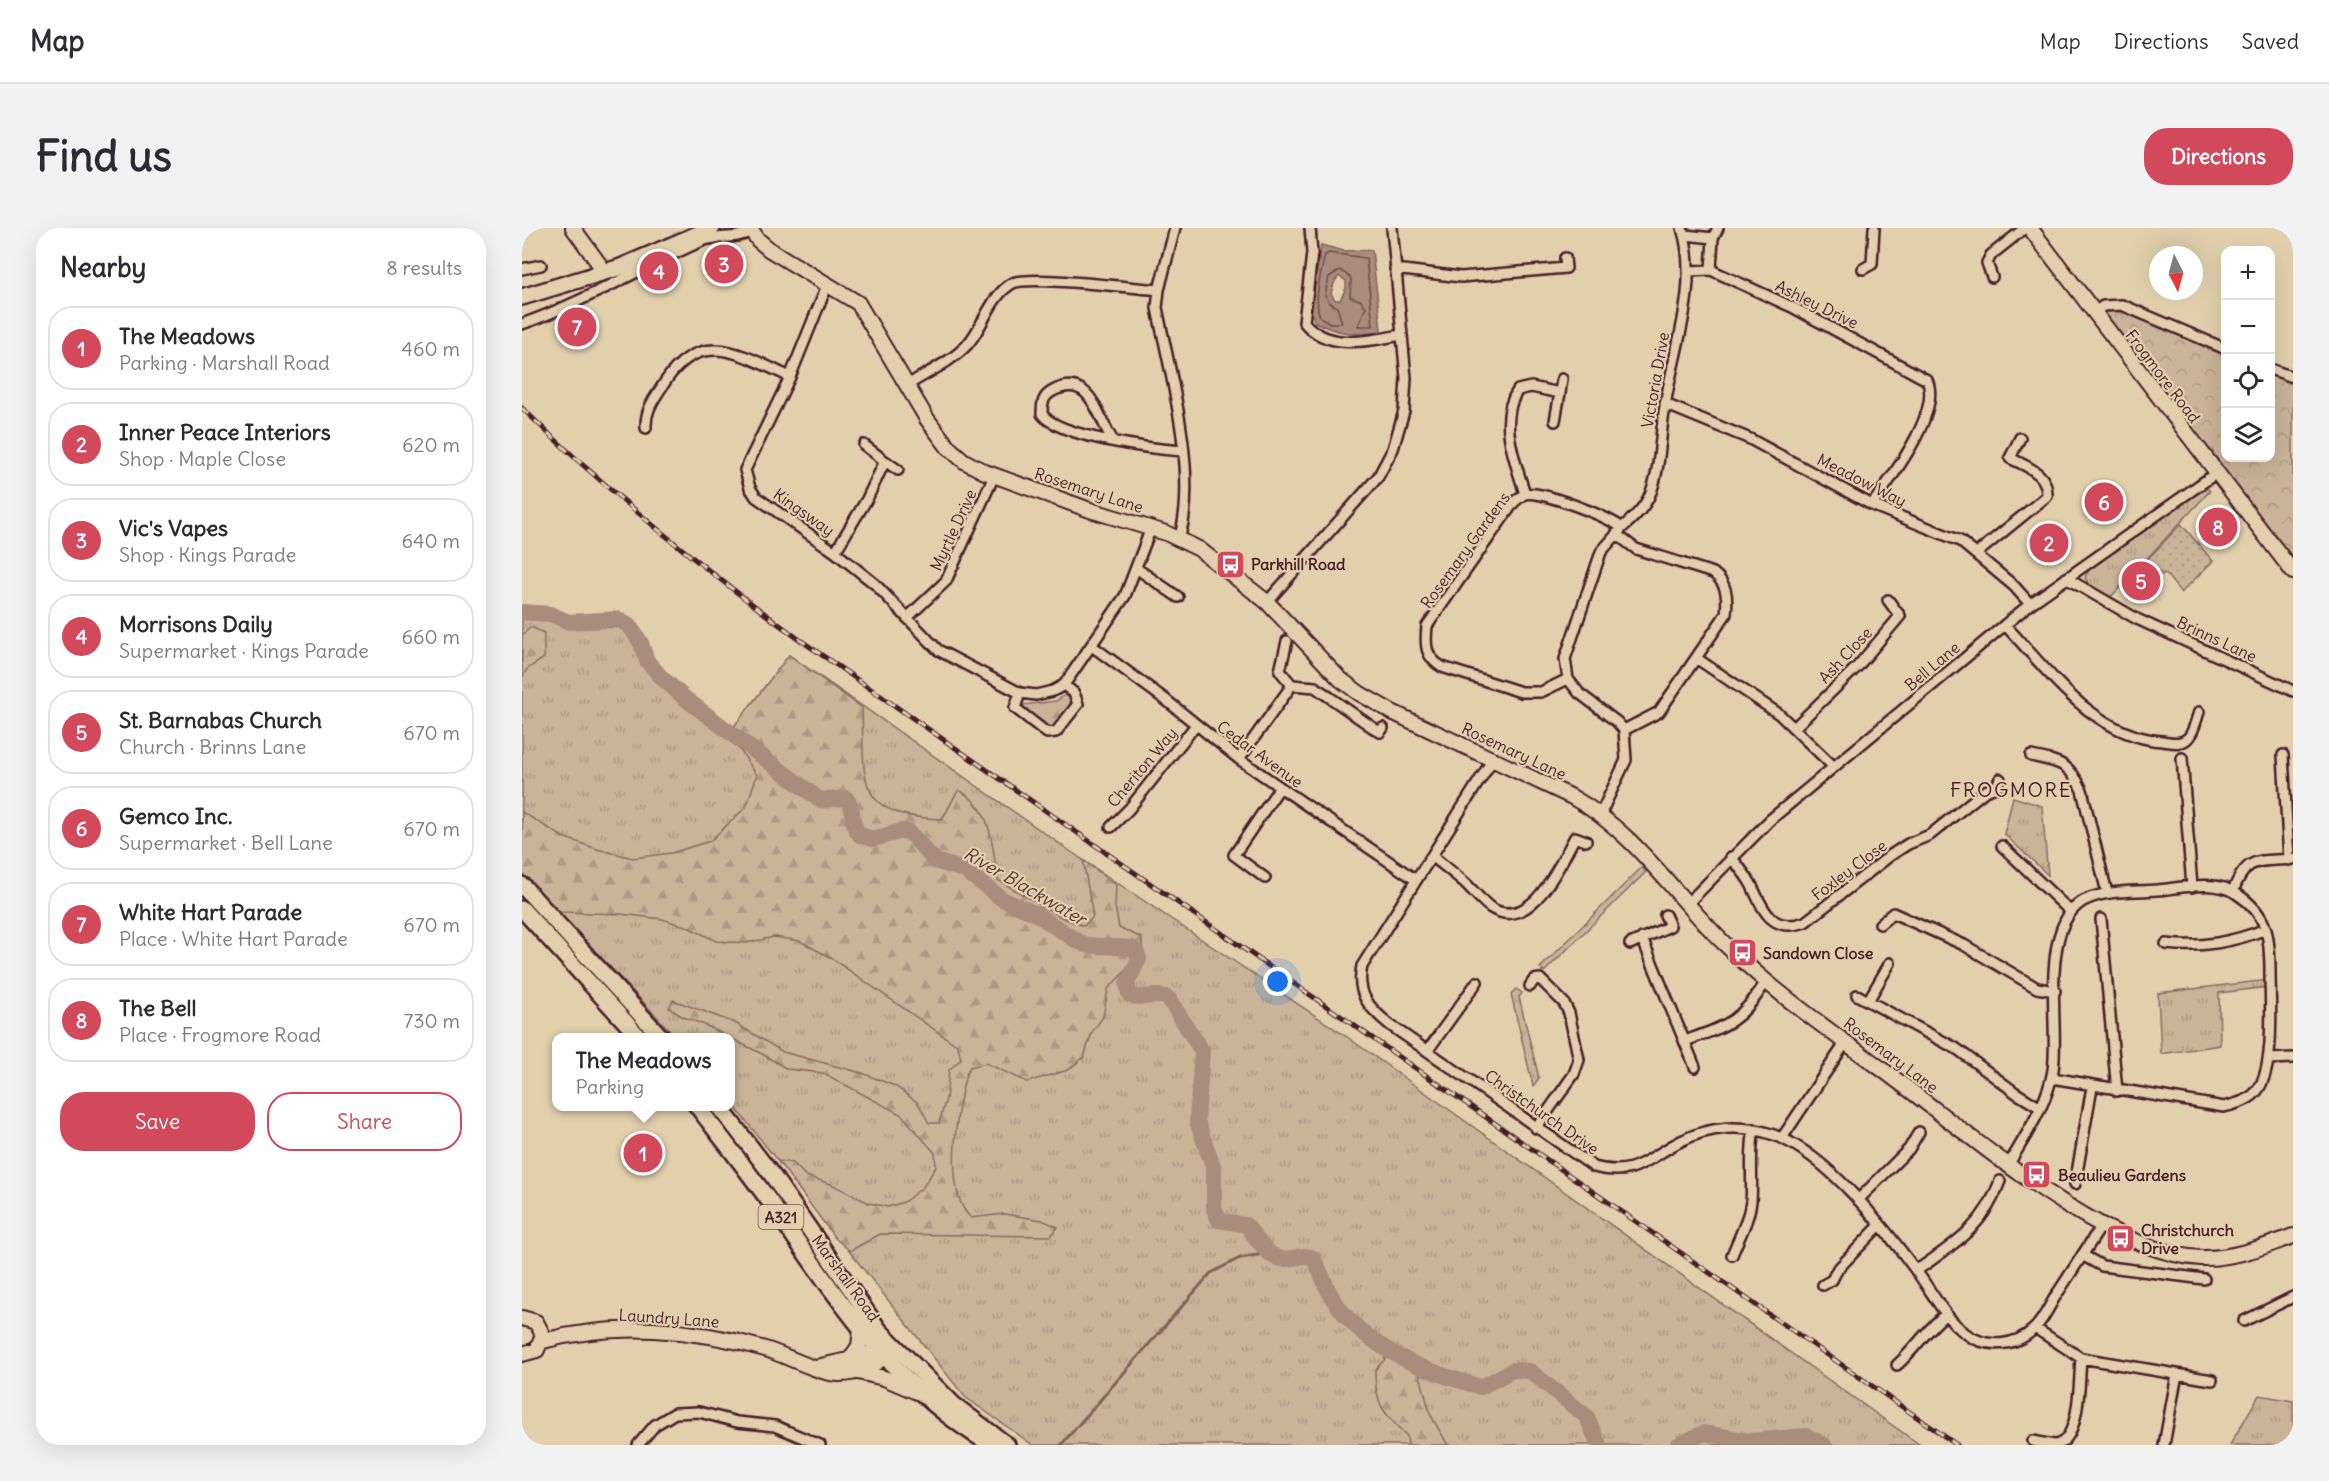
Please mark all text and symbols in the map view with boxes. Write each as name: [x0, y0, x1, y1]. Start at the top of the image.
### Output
text: Map: [30, 23, 84, 59]
text: Map: [2040, 28, 2081, 55]
text: Directions: [2114, 28, 2208, 55]
text: Saved: [2241, 28, 2299, 55]
button: Directions: [2144, 128, 2293, 185]
text: Find us: [36, 130, 172, 182]
pin: 3: [704, 242, 744, 286]
north arrow: [2149, 246, 2203, 300]
map controls: [2221, 246, 2275, 462]
button: +: [2221, 246, 2275, 300]
pin: 4: [640, 248, 678, 294]
text: Nearby: [60, 251, 146, 284]
text: 8 results: [386, 255, 462, 280]
street label: Ashley Drive: [1772, 275, 1862, 333]
button: −: [2221, 300, 2275, 354]
pin: 7: [558, 304, 596, 350]
text: The Meadows: [119, 322, 255, 350]
street label: Frogmore Road: [2121, 325, 2205, 427]
street label: Victoria Drive: [1637, 330, 1673, 430]
text: 1: [78, 336, 85, 361]
text: 460 m: [401, 336, 460, 361]
text: Parking · Marshall Road: [119, 350, 330, 375]
button: locate: [2221, 354, 2275, 408]
button: layers: [2221, 408, 2275, 462]
text: Inner Peace Interiors: [119, 418, 331, 446]
text: 2: [76, 432, 87, 457]
text: 620 m: [402, 432, 460, 457]
text: Shop · Maple Close: [119, 446, 286, 471]
street label: Meadow Way: [1814, 449, 1910, 511]
street label: Rosemary Lane: [1032, 463, 1146, 517]
pin: 6: [2084, 480, 2124, 524]
street label: Kingsway: [770, 484, 838, 540]
street label: Myrtle Drive: [925, 486, 981, 574]
street label: Rosemary Gardens: [1416, 488, 1514, 612]
pin: 8: [2198, 504, 2238, 550]
text: Vic's Vapes: [119, 514, 228, 542]
pin: 2: [2030, 520, 2068, 566]
text: 3: [76, 528, 87, 553]
text: 640 m: [401, 528, 460, 553]
text: Shop · Kings Parade: [119, 542, 296, 567]
bus stop icon: Parkhill Road: [1214, 548, 1246, 580]
place label: Parkhill Road: [1251, 554, 1346, 574]
pin: 5: [2122, 558, 2160, 604]
text: Morrisons Daily: [119, 610, 273, 638]
street label: Brinns Lane: [2174, 612, 2260, 666]
street label: Ash Close: [1814, 623, 1876, 687]
text: 4: [76, 624, 87, 649]
text: 660 m: [401, 624, 460, 649]
street label: Bell Lane: [1900, 637, 1964, 695]
text: Supermarket · Kings Parade: [119, 638, 369, 663]
text: St. Barnabas Church: [119, 706, 322, 734]
street label: Cedar Avenue: [1213, 716, 1307, 792]
street label: Rosemary Lane: [1458, 718, 1570, 784]
text: 5: [76, 720, 87, 745]
text: 670 m: [403, 720, 460, 745]
street label: Cheriton Way: [1103, 723, 1181, 811]
text: Church · Brinns Lane: [119, 734, 306, 759]
district label: FROGMORE: [1950, 777, 2072, 802]
text: Gemco Inc.: [119, 802, 233, 830]
text: 6: [76, 816, 87, 841]
text: 670 m: [403, 816, 460, 841]
text: Supermarket · Bell Lane: [119, 830, 333, 855]
street label: Foxley Close: [1807, 835, 1891, 905]
water label: River Blackwater: [960, 842, 1092, 932]
text: White Hart Parade: [119, 898, 302, 926]
text: 7: [77, 912, 86, 937]
text: 670 m: [403, 912, 460, 937]
text: Place · White Hart Parade: [119, 926, 348, 951]
bus stop icon: Sandown Close: [1726, 937, 1758, 969]
place label: Sandown Close: [1763, 943, 1874, 963]
your location: [1263, 967, 1292, 996]
text: The Bell: [119, 994, 196, 1022]
text: 8: [76, 1008, 87, 1033]
text: 730 m: [403, 1008, 460, 1033]
street label: Rosemary Lane: [1840, 1013, 1942, 1097]
text: Place · Frogmore Road: [119, 1022, 321, 1047]
popup: [552, 1033, 735, 1111]
text: The Meadows: [576, 1046, 711, 1074]
street label: Christchurch Drive: [1481, 1065, 1603, 1159]
text: Parking: [576, 1074, 644, 1099]
button: Save: [60, 1092, 255, 1151]
button: Share: [267, 1092, 462, 1151]
pin: 1: [624, 1130, 662, 1176]
bus stop icon: Beaulieu Gardens: [2021, 1159, 2053, 1191]
place label: Beaulieu Gardens: [2058, 1165, 2186, 1185]
road number: A321: [758, 1205, 804, 1229]
place label: Christchurch Drive: [2141, 1220, 2234, 1258]
bus stop icon: Christchurch Drive: [2104, 1223, 2136, 1255]
street label: Marshall Road: [808, 1231, 884, 1325]
street label: Laundry Lane: [618, 1305, 720, 1331]

